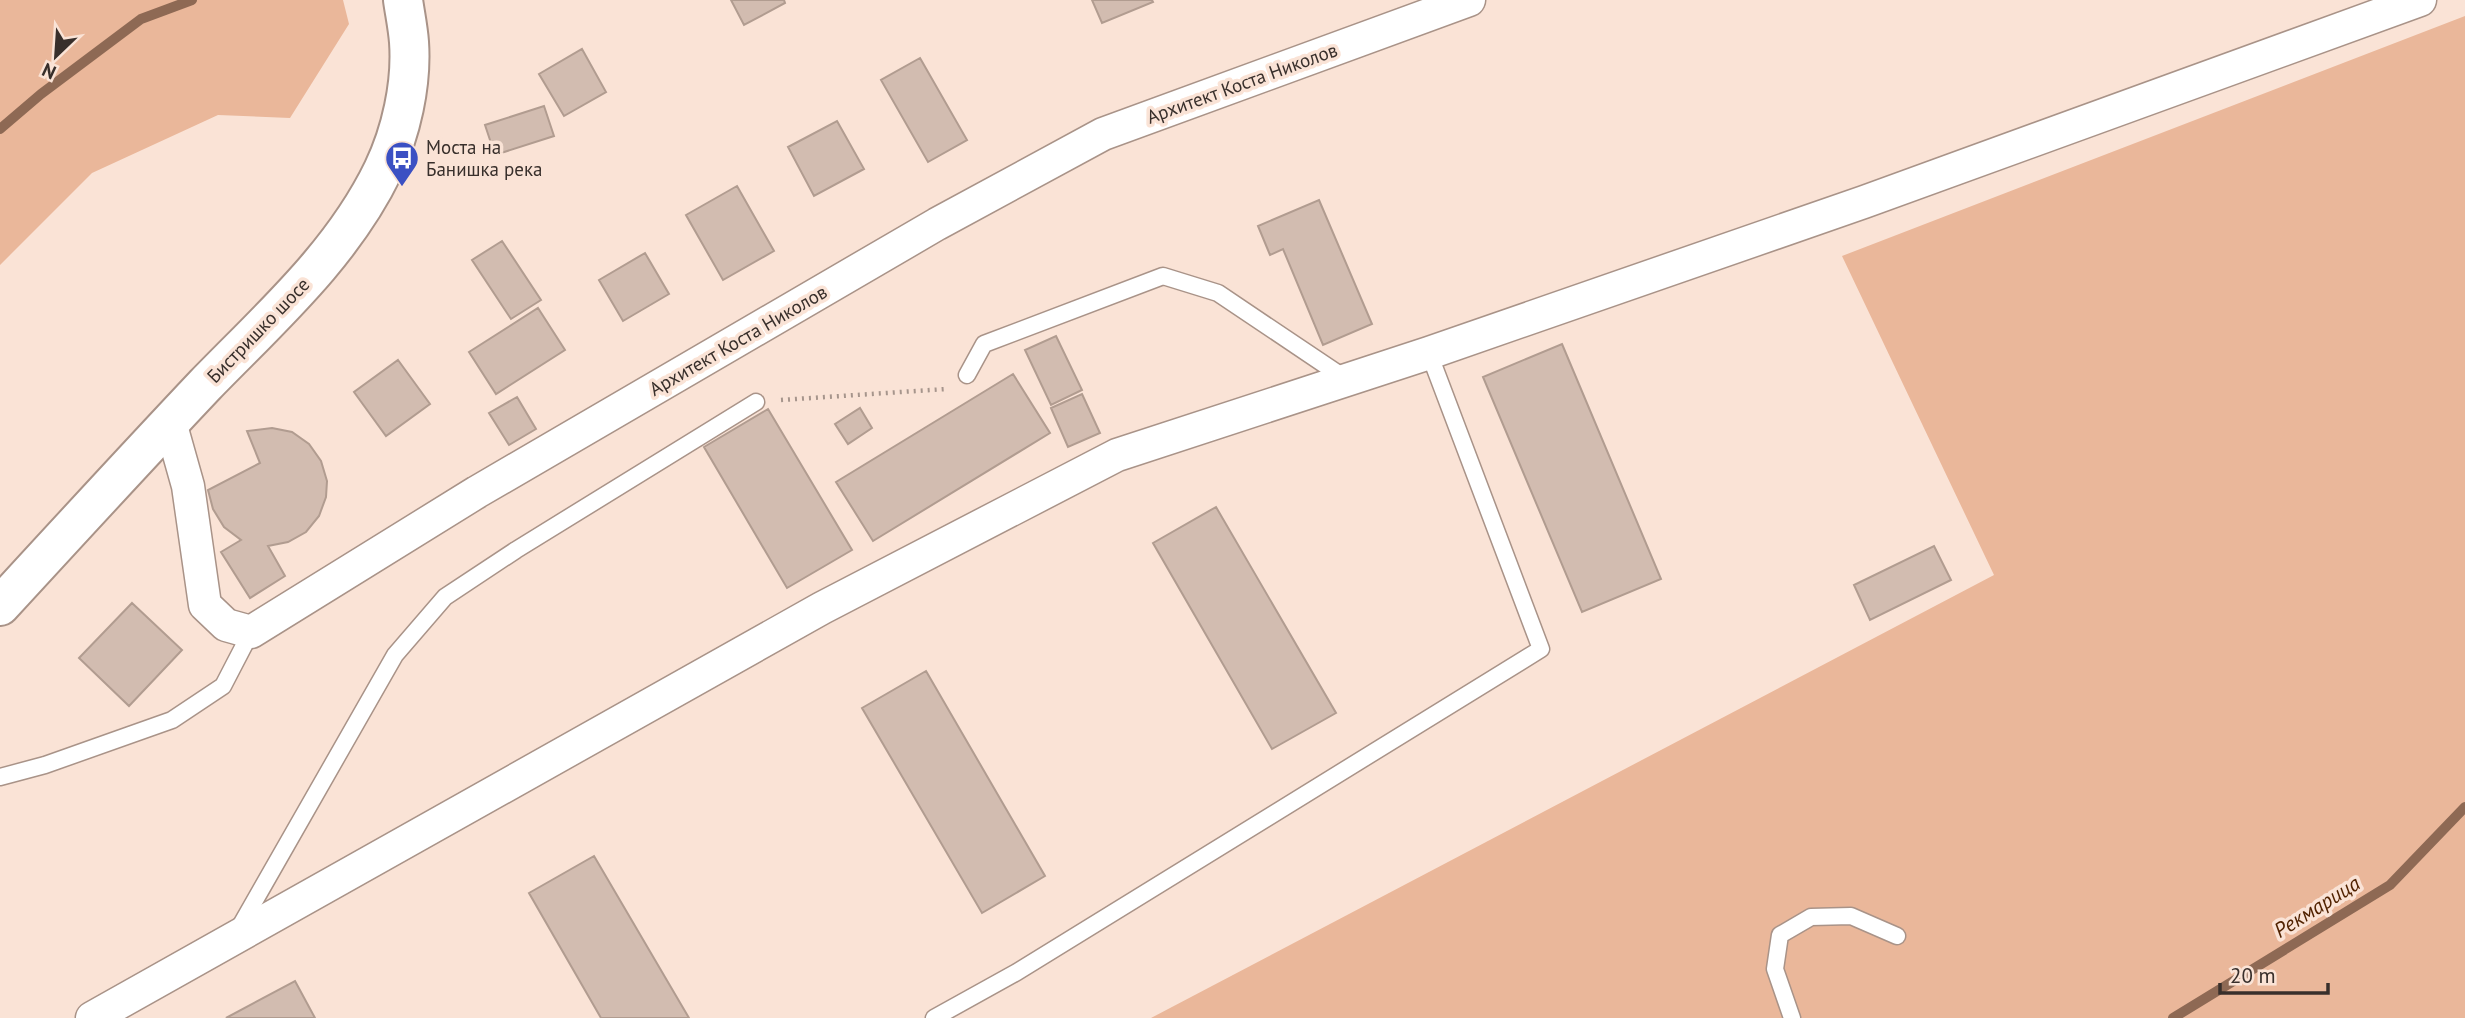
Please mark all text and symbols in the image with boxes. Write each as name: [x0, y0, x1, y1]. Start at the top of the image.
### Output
north arrow: [21, 21, 91, 91]
street label: Архитект Коста Николов: [1143, 37, 1341, 129]
text: N: [38, 58, 60, 85]
place label: Моста на Банишка река: [426, 135, 543, 181]
bus stop icon: Моста на Банишка река: [383, 139, 421, 188]
street label: Бистришко шосе: [202, 272, 314, 388]
street label: Архитект Коста Николов: [645, 279, 831, 401]
water label: Рекмарица: [2269, 869, 2366, 944]
scale bar: [2220, 951, 2328, 995]
text: 20 m: [2230, 962, 2276, 989]

